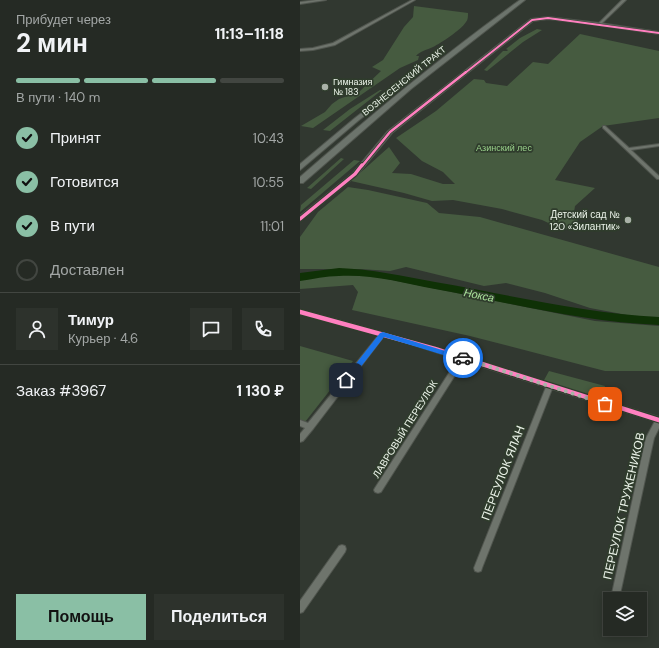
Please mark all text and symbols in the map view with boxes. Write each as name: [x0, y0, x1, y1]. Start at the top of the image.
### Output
text: Прибудет через: [16, 11, 111, 28]
text: 11:13–11:18: [215, 24, 284, 44]
text: 2 мин: [16, 26, 88, 60]
street label: ВОЗНЕСЕНСКИЙ ТРАКТ: [360, 43, 449, 119]
place label: Гимназия № 183: [333, 76, 373, 98]
marker: Гимназия № 183: [320, 82, 330, 92]
text: В пути · 140 m: [16, 89, 100, 106]
icon: check: [16, 127, 38, 149]
text: Принят: [50, 128, 101, 148]
text: 10:43: [253, 130, 284, 147]
park label: Азинский лес: [476, 142, 532, 154]
icon: check: [16, 171, 38, 193]
text: Готовится: [50, 172, 119, 192]
text: 10:55: [253, 174, 284, 191]
place label: Детский сад № 120 «Зилантик»: [550, 208, 620, 233]
icon: check: [16, 215, 38, 237]
marker: Детский сад № 120 «Зилантик»: [623, 215, 633, 225]
text: В пути: [50, 216, 95, 236]
text: 11:01: [260, 218, 284, 235]
text: Доставлен: [50, 260, 124, 280]
water label: Нокса: [463, 285, 495, 305]
button: person: [16, 308, 58, 350]
button: chat: [190, 308, 232, 350]
button: phone: [242, 308, 284, 350]
text: Тимур: [68, 310, 114, 330]
text: Курьер · 4.6: [68, 330, 138, 347]
courier: [443, 338, 483, 378]
icon: car: [452, 347, 474, 369]
pin: [329, 363, 363, 397]
icon: home: [335, 369, 357, 391]
street label: ЛАВРОВЫЙ ПЕРЕУЛОК: [370, 378, 441, 480]
text: Заказ #3967: [16, 381, 106, 401]
text: 1 130 ₽: [237, 381, 284, 401]
pin: [588, 387, 622, 421]
icon: bag: [594, 393, 616, 415]
street label: ПЕРЕУЛОК ЯЛАН: [478, 423, 528, 523]
street label: ПЕРЕУЛОК ТРУЖЕНИКОВ: [599, 431, 649, 581]
map controls: [603, 592, 647, 636]
button: layers: [603, 592, 647, 636]
button: Помощь: [16, 594, 146, 640]
button: Поделиться: [154, 594, 284, 640]

